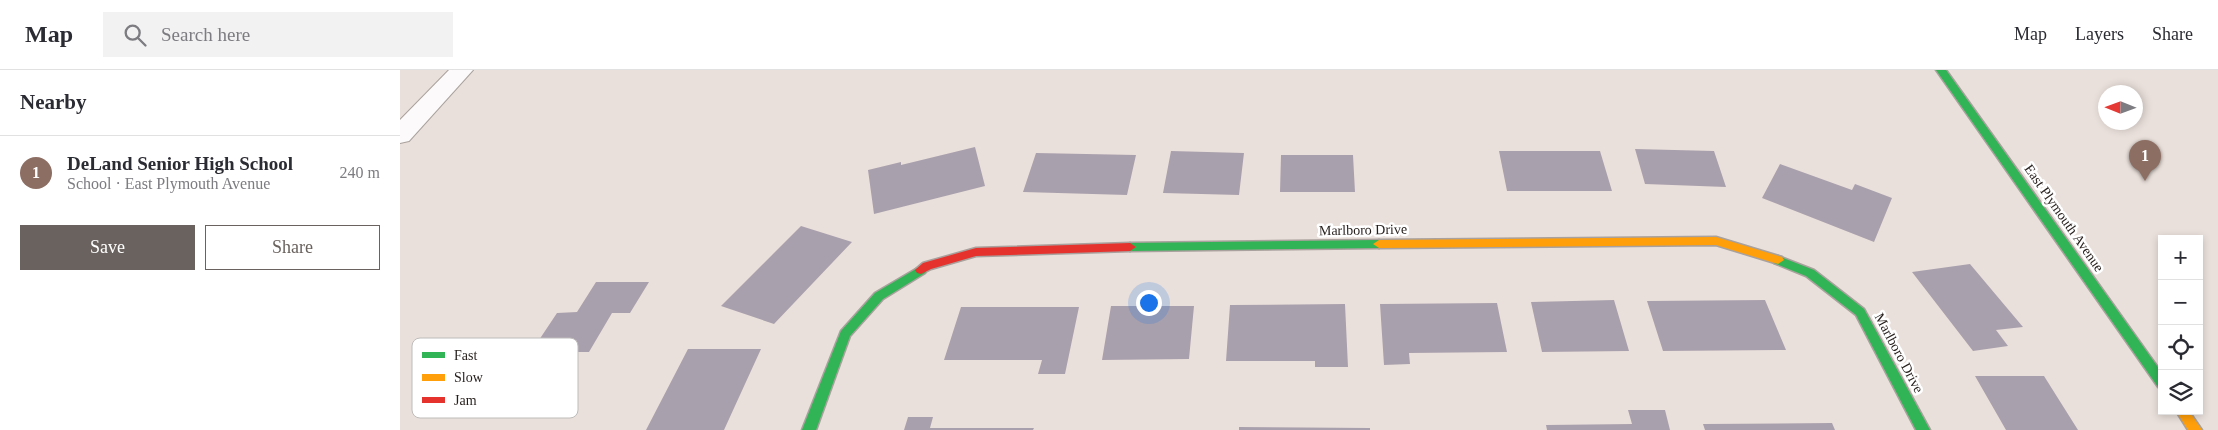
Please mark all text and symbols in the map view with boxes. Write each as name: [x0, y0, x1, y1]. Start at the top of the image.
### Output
search box: [103, 12, 453, 57]
text: Map: [25, 21, 73, 47]
icon: search: [121, 21, 149, 49]
text: Search here: [161, 24, 250, 45]
text: Map: [2014, 24, 2047, 44]
text: Layers: [2075, 24, 2124, 44]
text: Share: [2152, 24, 2193, 44]
north arrow: [2098, 85, 2143, 130]
text: Nearby: [20, 90, 87, 114]
pin: 1: [2129, 140, 2161, 181]
text: DeLand Senior High School: [67, 153, 293, 174]
street label: East Plymouth Avenue: [2021, 162, 2107, 274]
text: 1: [32, 164, 40, 181]
text: 240 m: [340, 164, 380, 181]
text: School · East Plymouth Avenue: [67, 175, 270, 192]
street label: Marlboro Drive: [1319, 222, 1407, 238]
button: Save: [20, 225, 195, 270]
button: Share: [205, 225, 380, 270]
map controls: [2158, 235, 2203, 415]
button: +: [2158, 235, 2203, 280]
button: −: [2158, 280, 2203, 325]
your location: [1136, 290, 1162, 316]
street label: Marlboro Drive: [1872, 311, 1926, 395]
button: locate: [2158, 325, 2203, 370]
legend: [412, 338, 578, 418]
text: Fast: [454, 348, 477, 363]
text: Slow: [454, 370, 484, 385]
button: layers: [2158, 370, 2203, 415]
text: Jam: [454, 393, 477, 408]

